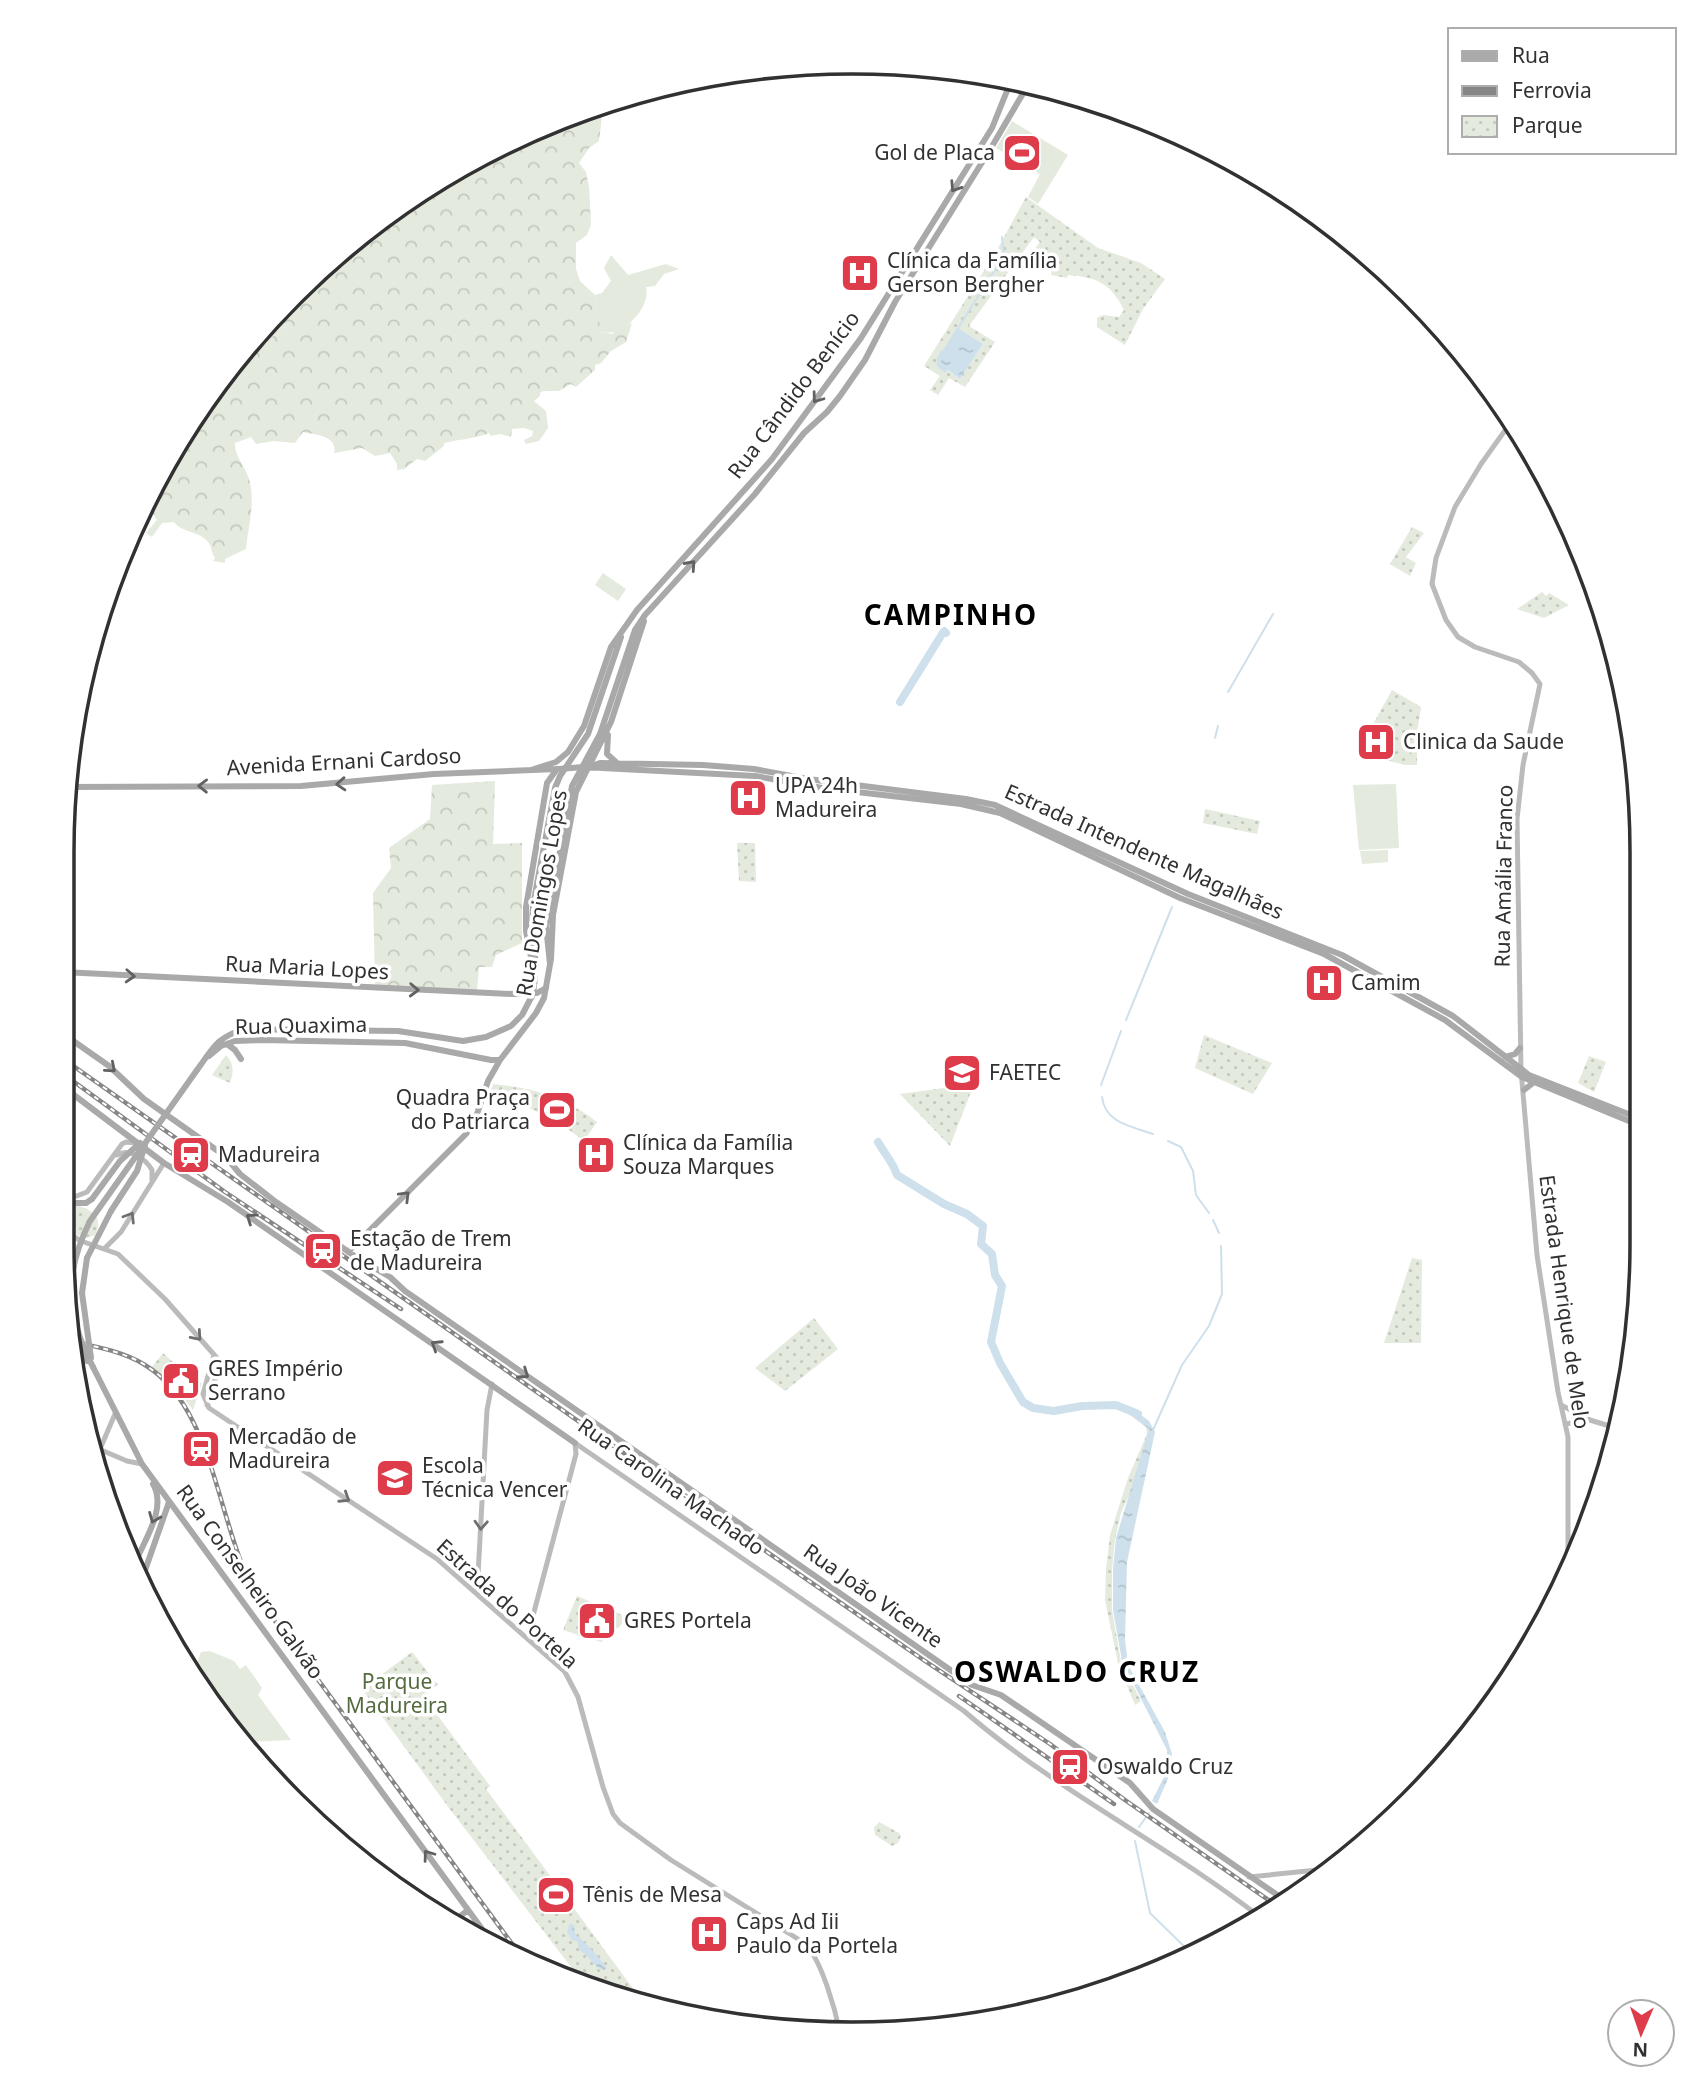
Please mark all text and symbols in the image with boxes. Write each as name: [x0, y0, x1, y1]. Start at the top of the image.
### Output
legend: [1448, 28, 1676, 154]
text: Rua: [1512, 41, 1550, 69]
text: Ferrovia: [1512, 76, 1592, 104]
text: Parque: [1512, 111, 1582, 139]
sports icon: Gol de Placa: [1001, 132, 1043, 174]
place label: Gol de Placa: [874, 138, 995, 166]
one-way arrow: [950, 180, 963, 193]
place label: Clínica da Família Gerson Bergher: [887, 246, 1057, 298]
hospital icon: Clínica da Família Gerson Bergher: [839, 252, 881, 294]
street label: Rua Cândido Benício: [721, 305, 865, 484]
one-way arrow: [813, 390, 825, 403]
one-way arrow: [683, 560, 695, 573]
district label: CAMPINHO: [864, 595, 1038, 633]
hospital icon: Clinica da Saude: [1355, 721, 1397, 763]
place label: Clinica da Saude: [1403, 727, 1564, 755]
street label: Avenida Ernani Cardoso: [226, 741, 462, 781]
place label: UPA 24h Madureira: [775, 771, 877, 823]
one-way arrow: [336, 776, 347, 791]
hospital icon: UPA 24h Madureira: [727, 777, 769, 819]
street label: Estrada Intendente Magalhães: [1001, 777, 1288, 925]
one-way arrow: [197, 779, 208, 794]
street label: Rua Amália Franco: [1487, 784, 1519, 968]
street label: Rua Domingos Lopes: [509, 787, 573, 998]
street label: Rua Maria Lopes: [224, 949, 390, 985]
hospital icon: Camim: [1303, 962, 1345, 1004]
place label: Camim: [1351, 968, 1421, 996]
one-way arrow: [125, 969, 136, 984]
one-way arrow: [409, 982, 420, 997]
street label: Rua Quaxima: [235, 1010, 367, 1040]
school or university icon: FAETEC: [941, 1052, 983, 1094]
place label: FAETEC: [989, 1058, 1061, 1086]
one-way arrow: [103, 1060, 116, 1072]
place label: Quadra Praça do Patriarca: [396, 1083, 530, 1135]
sports icon: Quadra Praça do Patriarca: [536, 1089, 578, 1131]
place label: Clínica da Família Souza Marques: [623, 1128, 793, 1180]
station icon: Madureira: [170, 1134, 212, 1176]
hospital icon: Clínica da Família Souza Marques: [575, 1134, 617, 1176]
place label: Madureira: [218, 1140, 320, 1168]
street label: Estrada Henrique de Melo: [1533, 1173, 1597, 1431]
one-way arrow: [397, 1192, 410, 1205]
one-way arrow: [121, 1212, 134, 1225]
one-way arrow: [246, 1214, 259, 1226]
place label: Estação de Trem de Madureira: [350, 1224, 512, 1276]
station icon: Estação de Trem de Madureira: [302, 1230, 344, 1272]
one-way arrow: [189, 1328, 201, 1341]
one-way arrow: [430, 1341, 443, 1354]
place label: GRES Império Serrano: [208, 1354, 343, 1406]
public building icon: GRES Império Serrano: [160, 1360, 202, 1402]
one-way arrow: [516, 1366, 529, 1378]
street label: Rua Carolina Machado: [573, 1411, 770, 1561]
place label: Mercadão de Madureira: [228, 1422, 357, 1474]
station icon: Mercadão de Madureira: [180, 1428, 222, 1470]
place label: Escola Técnica Vencer: [422, 1451, 568, 1503]
school or university icon: Escola Técnica Vencer: [374, 1457, 416, 1499]
street label: Rua Conselheiro Galvão: [171, 1479, 331, 1684]
one-way arrow: [338, 1489, 351, 1502]
one-way arrow: [148, 1511, 162, 1523]
one-way arrow: [474, 1520, 489, 1531]
street label: Estrada do Portela: [431, 1532, 584, 1674]
street label: Rua João Vicente: [798, 1537, 949, 1654]
public building icon: GRES Portela: [576, 1600, 618, 1642]
place label: GRES Portela: [624, 1606, 752, 1634]
district label: OSWALDO CRUZ: [954, 1652, 1200, 1690]
park label: Parque Madureira: [346, 1667, 448, 1719]
station icon: Oswaldo Cruz: [1049, 1746, 1091, 1788]
place label: Oswaldo Cruz: [1097, 1752, 1233, 1780]
one-way arrow: [424, 1850, 436, 1863]
sports icon: Tênis de Mesa: [535, 1874, 577, 1916]
place label: Tênis de Mesa: [583, 1880, 722, 1908]
place label: Caps Ad Iii Paulo da Portela: [736, 1907, 898, 1959]
hospital icon: Caps Ad Iii Paulo da Portela: [688, 1913, 730, 1955]
north arrow: [1606, 1998, 1676, 2068]
text: N: [1632, 2037, 1649, 2063]

